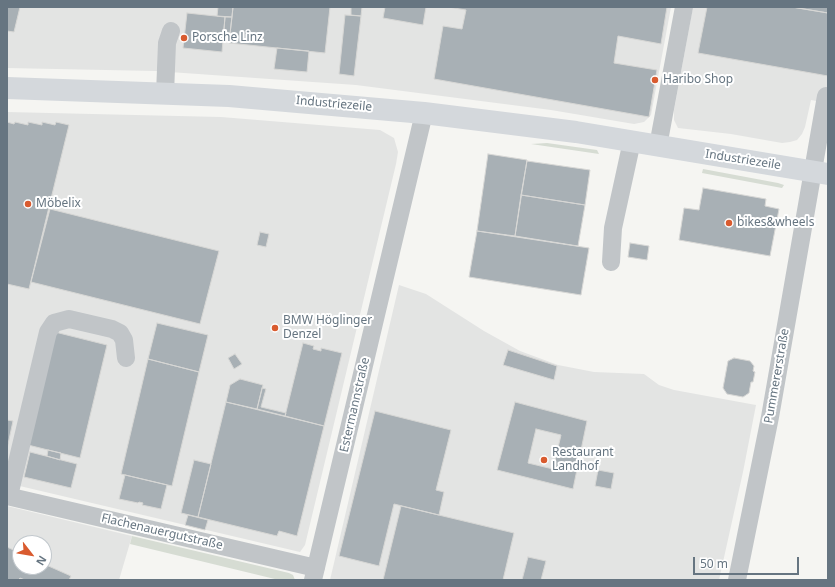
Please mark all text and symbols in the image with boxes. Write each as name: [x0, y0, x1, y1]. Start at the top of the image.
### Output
place label: Porsche Linz: [192, 31, 263, 45]
marker: Porsche Linz: [179, 33, 189, 43]
place label: Haribo Shop: [663, 73, 733, 87]
marker: Haribo Shop: [650, 75, 660, 85]
street label: Industriezeile: [295, 93, 373, 115]
street label: Industriezeile: [704, 147, 782, 173]
place label: Möbelix: [36, 197, 81, 211]
marker: Möbelix: [23, 199, 33, 209]
place label: bikes&wheels: [737, 216, 814, 230]
marker: bikes&wheels: [724, 218, 734, 228]
place label: BMW Höglinger Denzel: [283, 314, 372, 342]
marker: BMW Höglinger Denzel: [270, 323, 280, 333]
street label: Pummererstraße: [762, 327, 792, 425]
street label: Estermannstraße: [337, 356, 373, 454]
place label: Restaurant Landhof: [552, 446, 614, 474]
marker: Restaurant Landhof: [539, 455, 549, 465]
street label: Flachenauergutstraße: [100, 511, 224, 553]
north arrow: [12, 535, 52, 575]
scale bar: [695, 549, 801, 575]
text: N: [33, 553, 51, 569]
text: 50 m: [700, 555, 728, 572]

